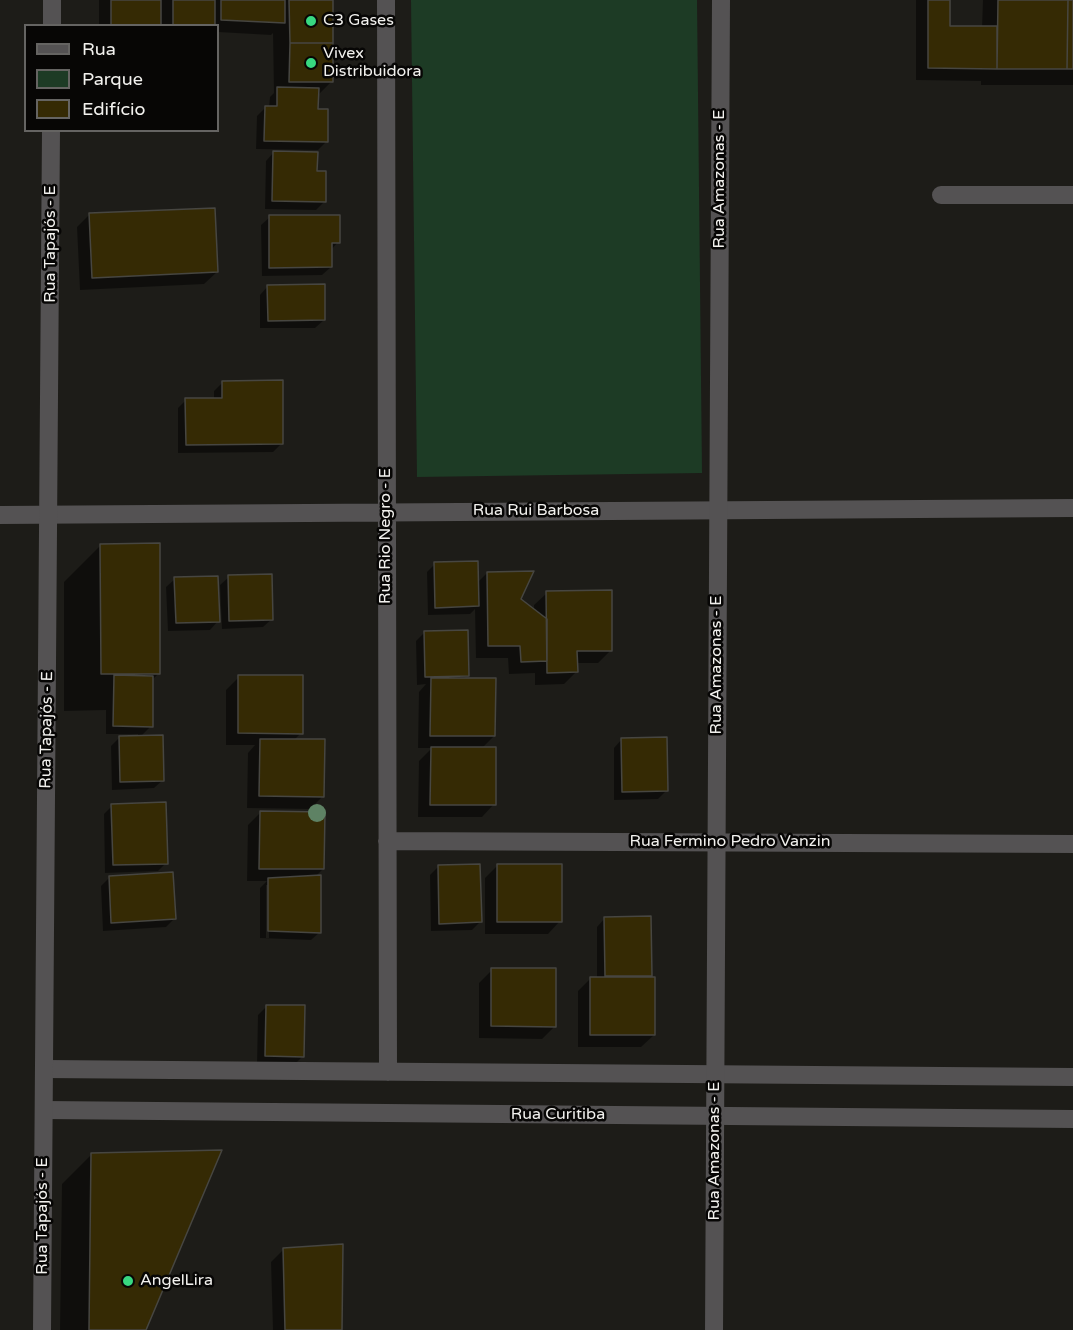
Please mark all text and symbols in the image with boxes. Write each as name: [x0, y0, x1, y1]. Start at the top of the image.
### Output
place label: C3 Gases: [323, 11, 394, 31]
marker: C3 Gases: [304, 14, 318, 28]
legend: [24, 24, 219, 132]
text: Rua: [82, 38, 116, 60]
place label: Vivex Distribuidora: [323, 44, 421, 82]
marker: Vivex Distribuidora: [304, 56, 318, 70]
text: Parque: [82, 68, 143, 90]
text: Edifício: [82, 98, 145, 120]
street label: Rua Amazonas - E: [710, 110, 730, 248]
street label: Rua Tapajós - E: [41, 185, 61, 303]
street label: Rua Rio Negro - E: [376, 468, 396, 604]
street label: Rua Rui Barbosa: [473, 501, 599, 521]
street label: Rua Amazonas - E: [707, 596, 727, 734]
street label: Rua Tapajós - E: [36, 671, 58, 789]
street label: Rua Fermino Pedro Vanzin: [630, 832, 830, 852]
street label: Rua Amazonas - E: [705, 1082, 725, 1220]
street label: Rua Curitiba: [511, 1105, 605, 1125]
street label: Rua Tapajós - E: [33, 1157, 53, 1275]
place label: AngelLira: [140, 1271, 213, 1291]
marker: AngelLira: [121, 1274, 135, 1288]

